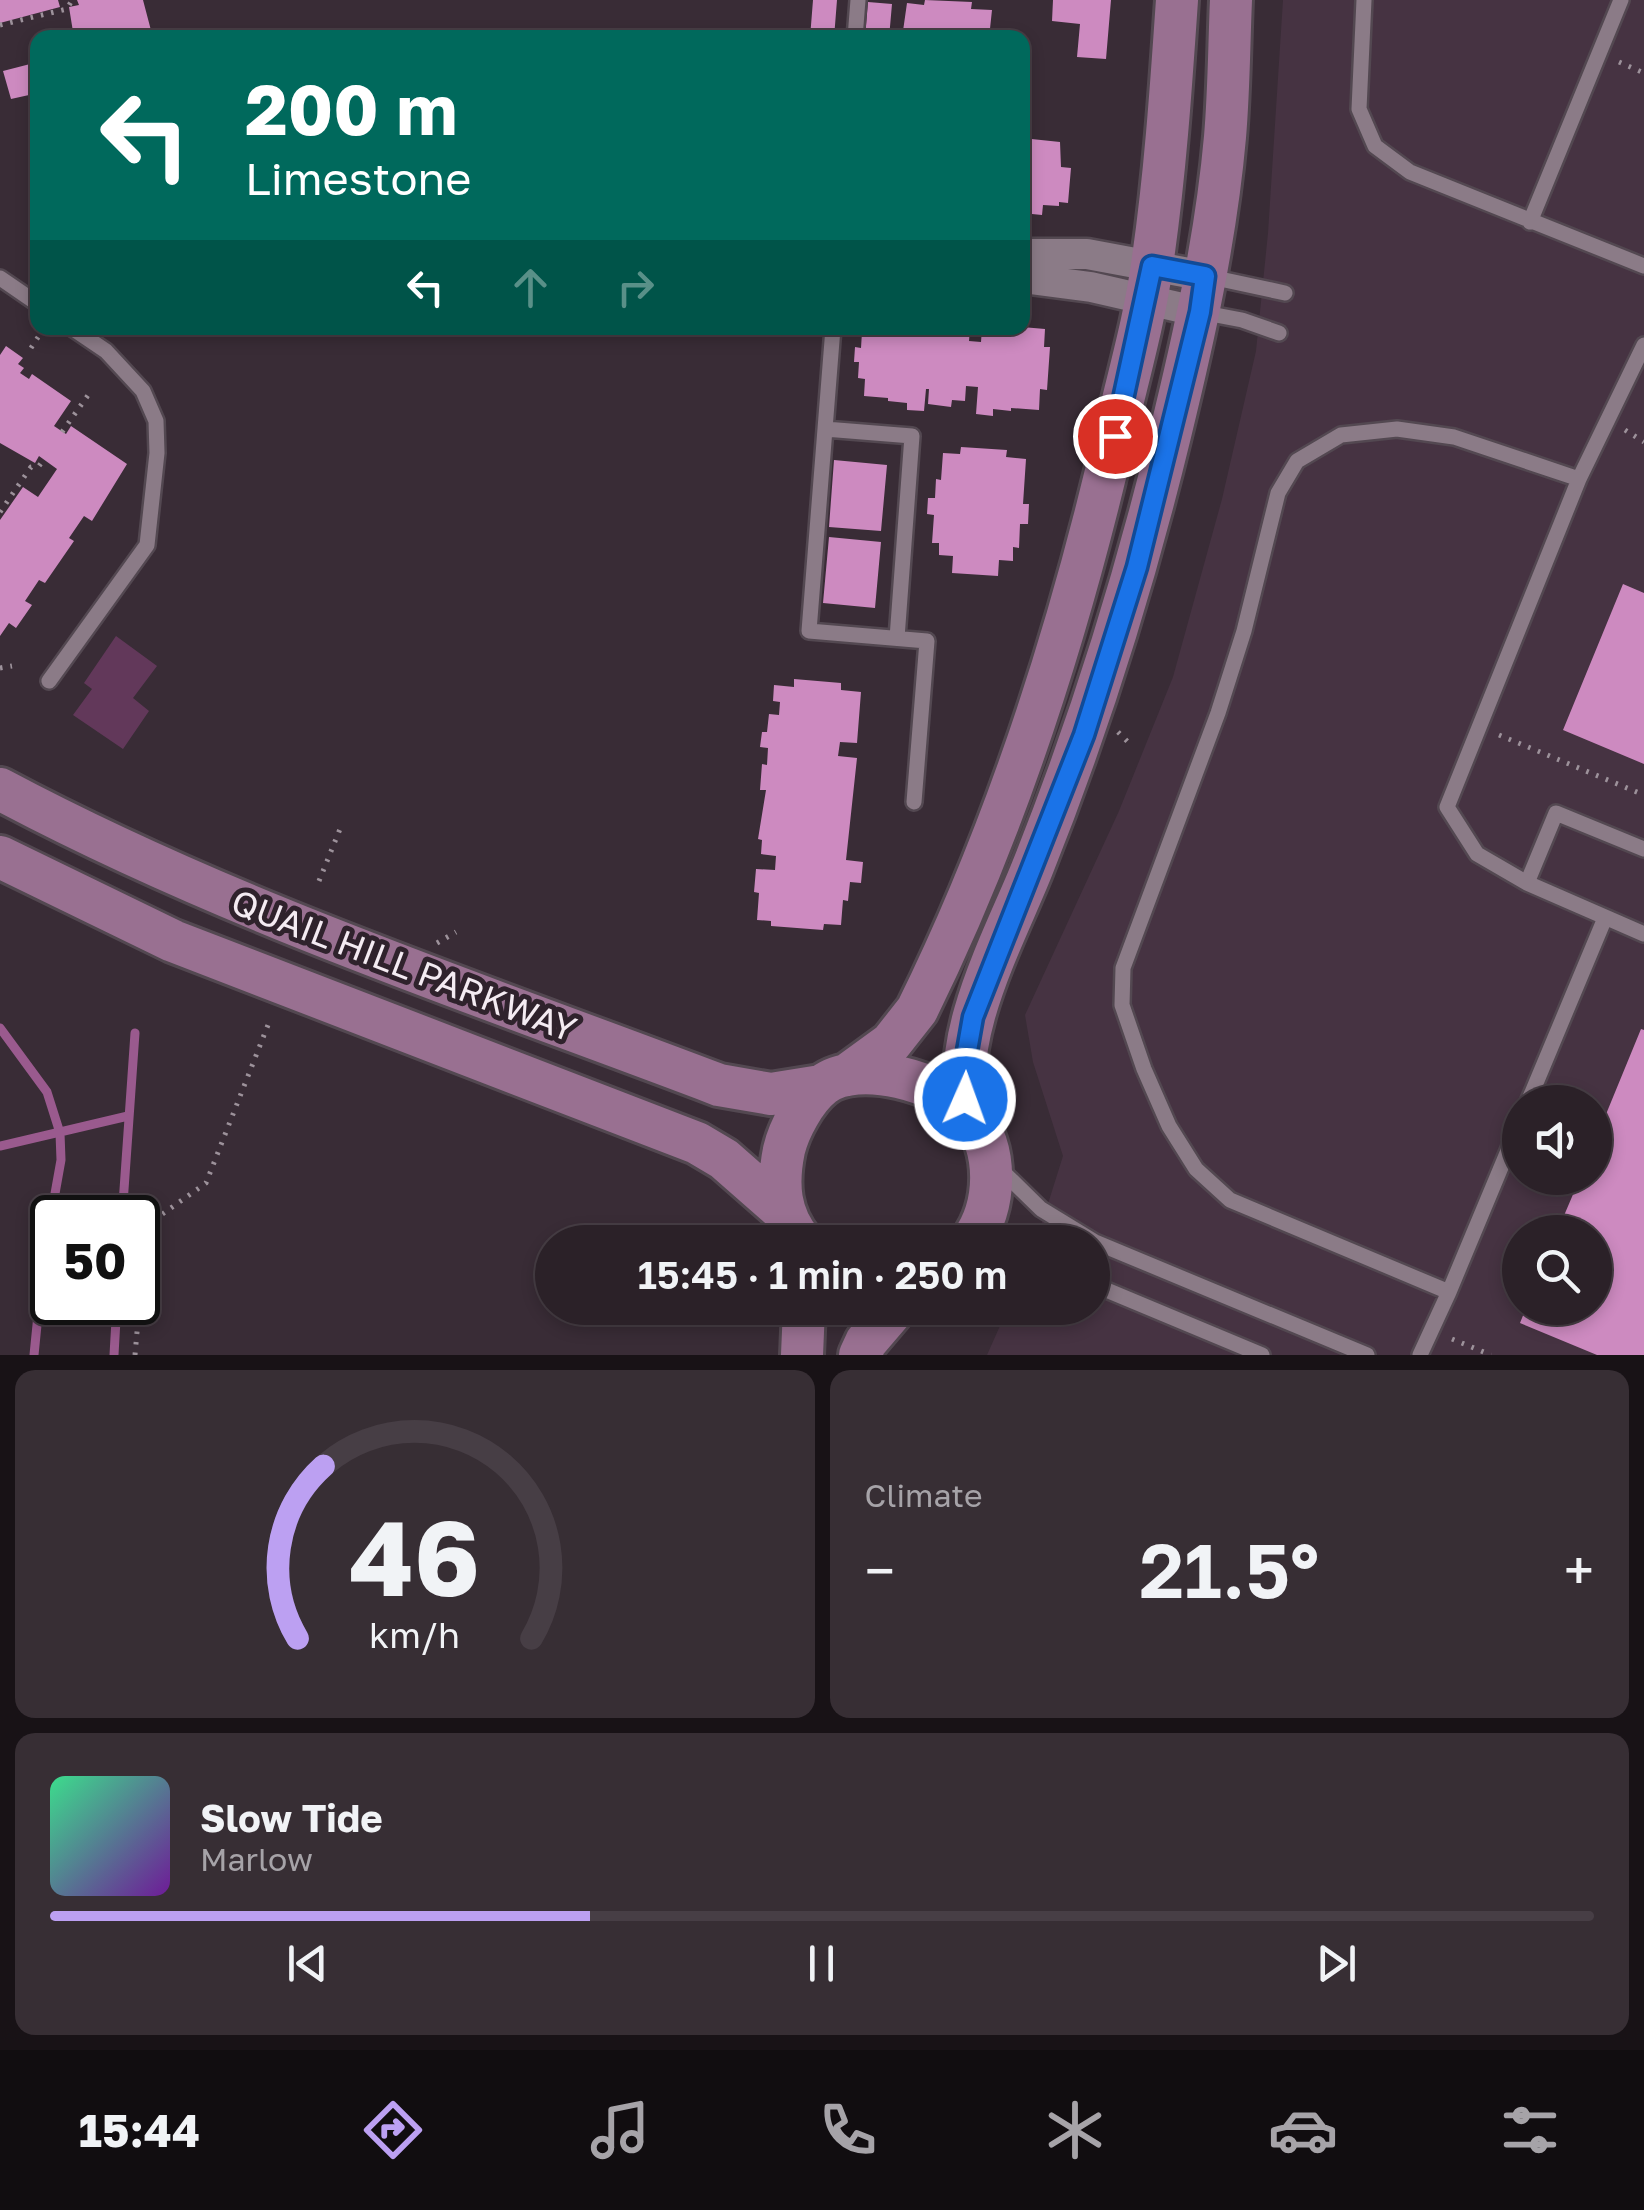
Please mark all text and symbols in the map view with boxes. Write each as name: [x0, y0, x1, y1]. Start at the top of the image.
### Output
text: 200 m: [245, 66, 457, 150]
icon: left: [80, 70, 210, 200]
text: Limestone: [245, 151, 471, 205]
icon: left: [398, 260, 453, 315]
icon: ahead: [503, 260, 558, 315]
icon: right: [608, 260, 663, 315]
pin: [1073, 394, 1158, 479]
icon: arrive: [1088, 409, 1143, 464]
street label: QUAIL HILL PARKWAY: [226, 880, 583, 1050]
position arrow: [913, 1047, 1017, 1151]
map controls: [1502, 1085, 1612, 1325]
button: sound: [1502, 1085, 1612, 1195]
speed limit sign: 50: [30, 1195, 160, 1325]
button: search: [1502, 1215, 1612, 1325]
text: 15:45 · 1 min · 250 m: [638, 1252, 1007, 1297]
text: Climate: [865, 1476, 983, 1514]
text: 46: [349, 1494, 480, 1619]
text: 21.5°: [1139, 1524, 1319, 1615]
text: −: [865, 1537, 895, 1603]
text: +: [1564, 1537, 1594, 1603]
text: km/h: [369, 1613, 460, 1656]
text: Slow Tide: [200, 1795, 383, 1840]
text: Marlow: [200, 1840, 313, 1878]
icon: previous: [280, 1936, 335, 1991]
icon: pause: [794, 1936, 849, 1991]
icon: next: [1309, 1936, 1364, 1991]
icon: directions: [358, 2095, 428, 2165]
icon: music: [585, 2095, 655, 2165]
icon: phone: [813, 2095, 883, 2165]
icon: climate: [1040, 2095, 1110, 2165]
icon: car: [1268, 2095, 1338, 2165]
icon: filters: [1495, 2095, 1565, 2165]
text: 15:44: [79, 2103, 200, 2157]

